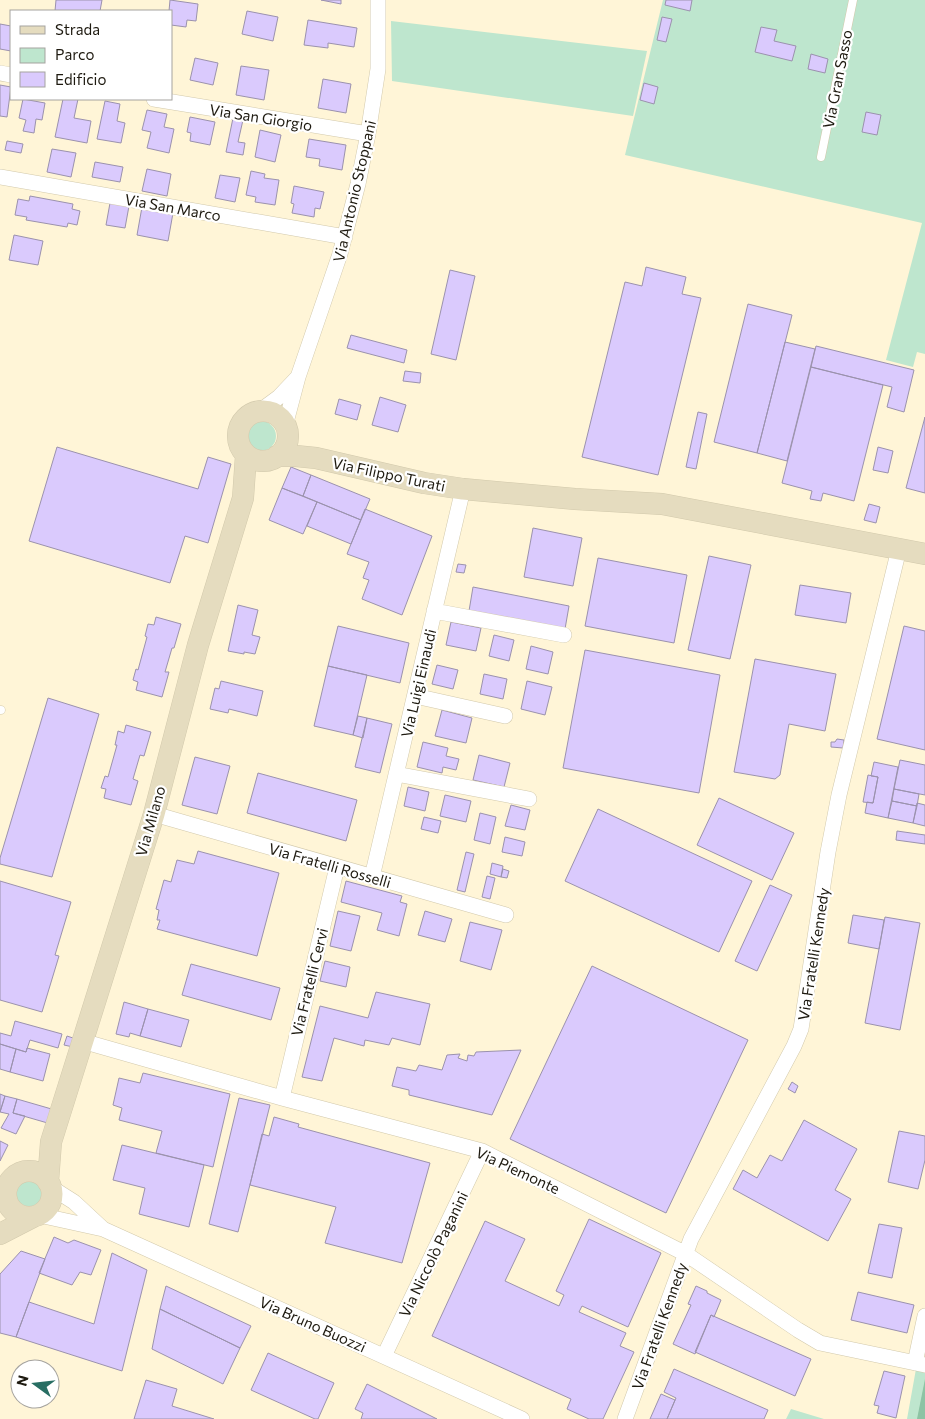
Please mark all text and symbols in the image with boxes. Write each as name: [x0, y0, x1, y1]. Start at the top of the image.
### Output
legend: [10, 10, 172, 100]
text: Strada: [55, 20, 100, 38]
street label: Via Gran Sasso: [819, 28, 855, 130]
text: Parco: [55, 45, 94, 63]
text: Edificio: [55, 70, 106, 88]
street label: Via San Giorgio: [208, 100, 314, 134]
street label: Via Antonio Stoppani: [329, 118, 379, 264]
street label: Via San Marco: [124, 190, 222, 224]
street label: Via Filippo Turati: [331, 453, 447, 495]
street label: Via Luigi Einaudi: [397, 627, 439, 739]
street label: Via Milano: [131, 784, 169, 858]
street label: Via Fratelli Rosselli: [267, 839, 393, 891]
street label: Via Fratelli Kennedy: [794, 886, 832, 1022]
street label: Via Fratelli Cervi: [287, 926, 331, 1038]
street label: Via Piemonte: [473, 1143, 563, 1197]
street label: Via Niccolò Paganini: [395, 1188, 471, 1320]
street label: Via Fratelli Kennedy: [628, 1260, 690, 1392]
street label: Via Bruno Buozzi: [257, 1292, 369, 1356]
north arrow: [10, 1359, 60, 1409]
text: N: [12, 1373, 32, 1388]

